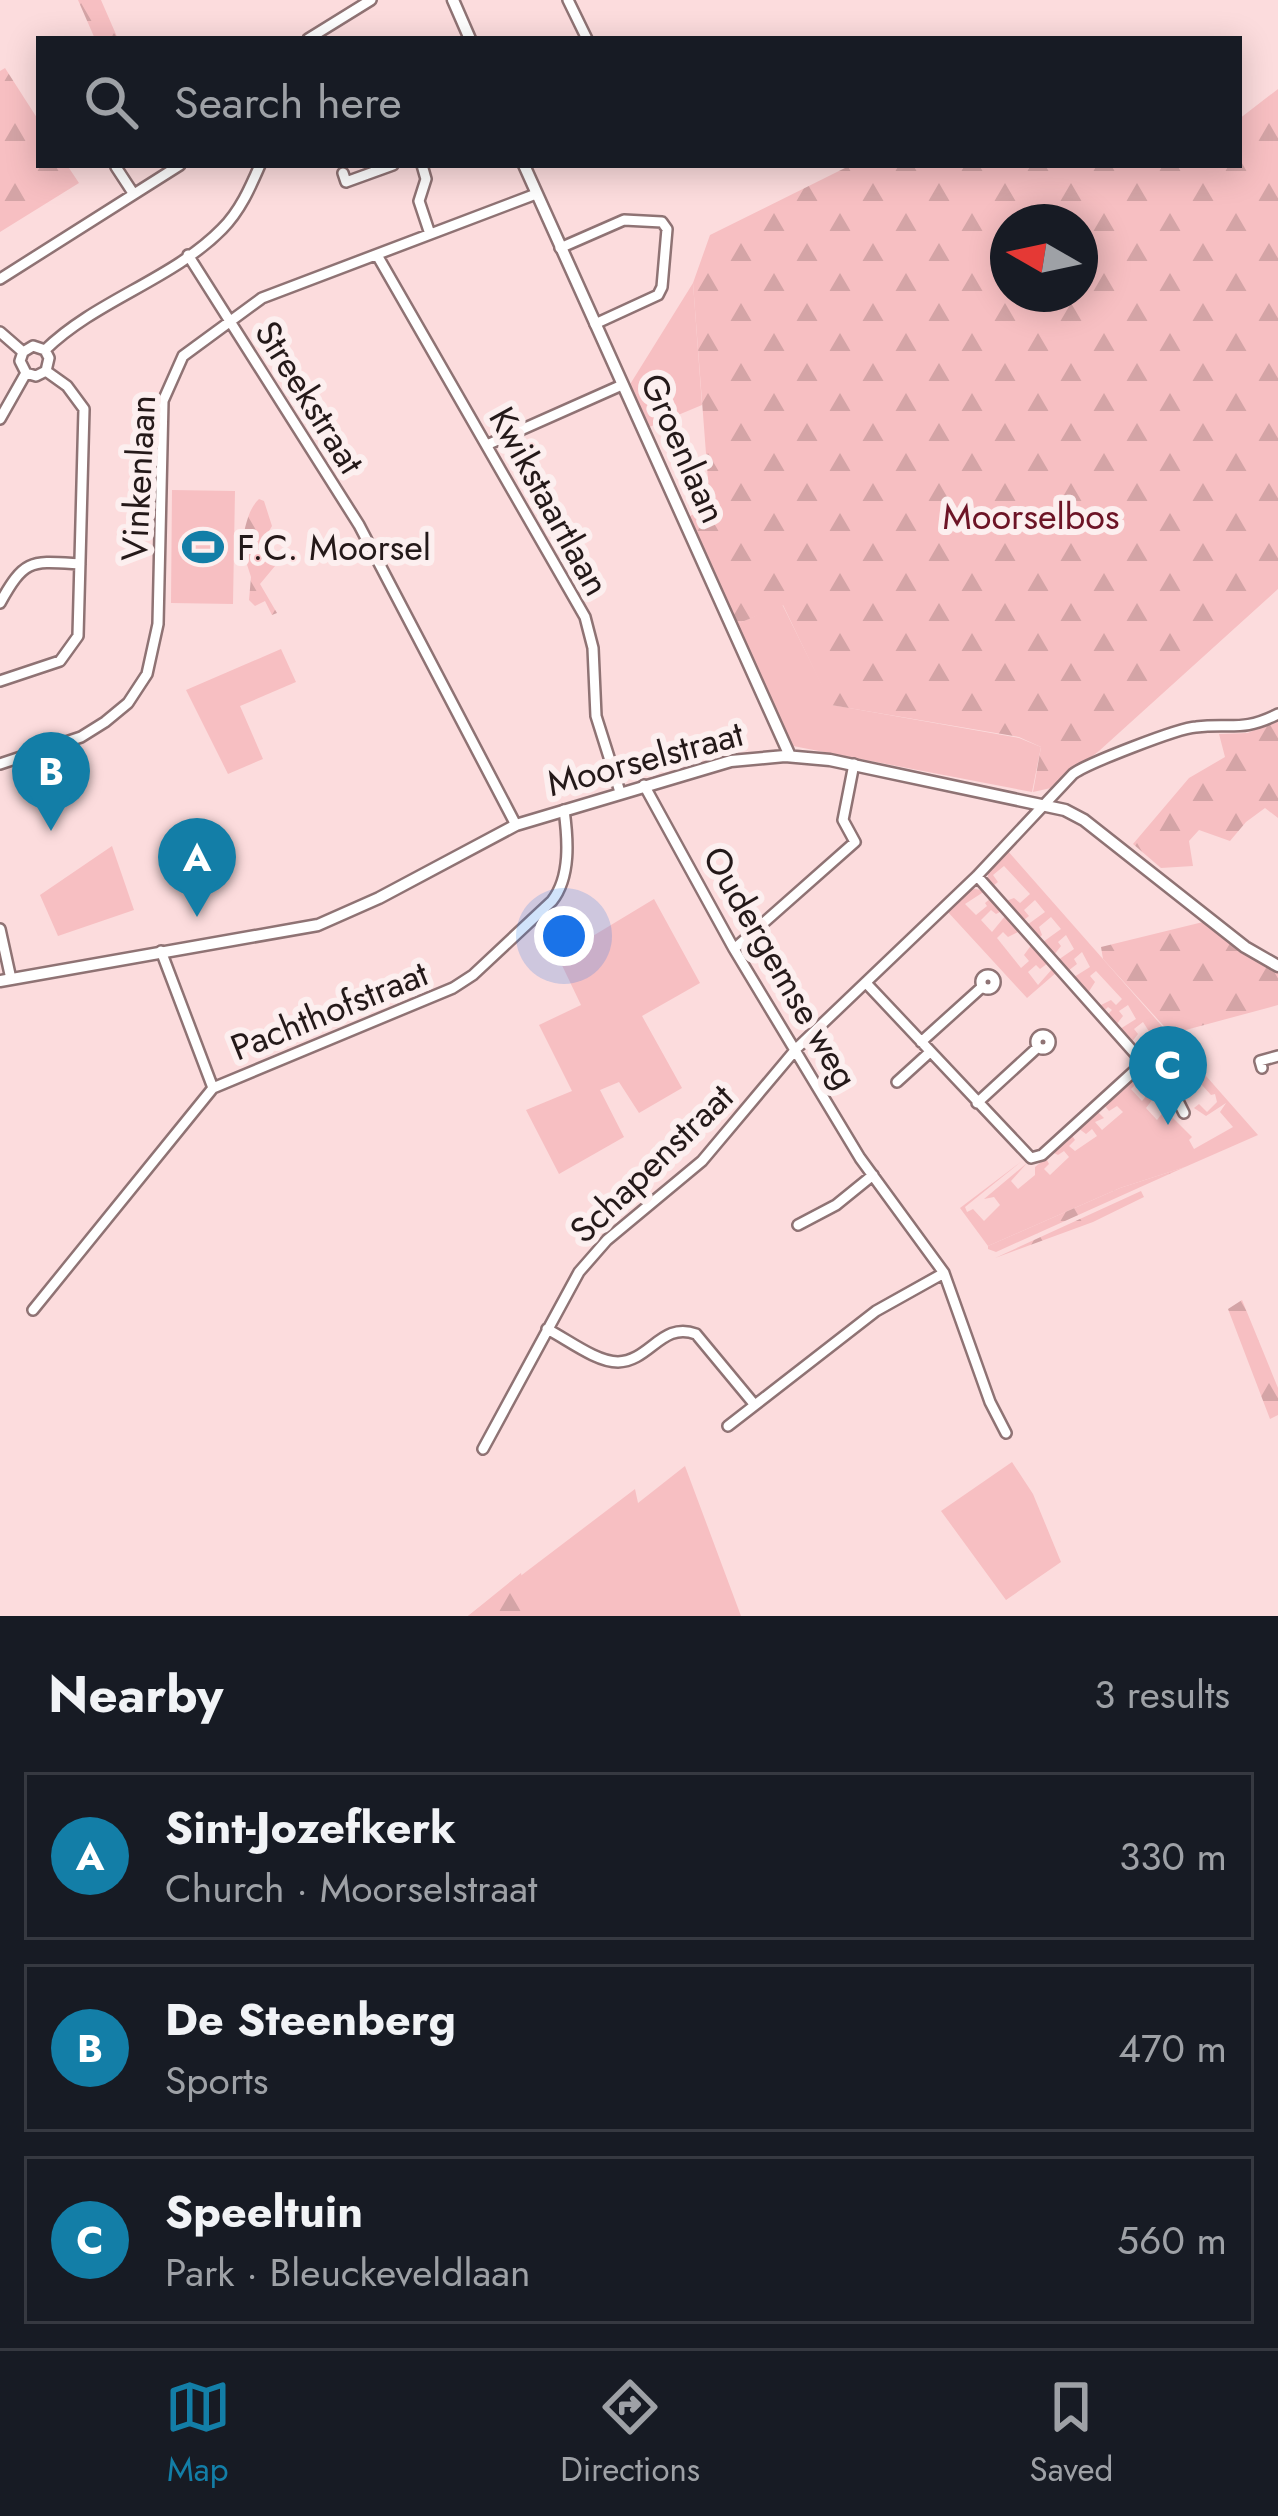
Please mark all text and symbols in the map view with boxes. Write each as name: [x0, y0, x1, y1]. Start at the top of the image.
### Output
search box: [36, 36, 1242, 168]
icon: search: [78, 69, 144, 135]
text: Search here: [174, 70, 402, 135]
north arrow: [990, 204, 1098, 312]
street label: Streekstraat: [242, 310, 378, 484]
street label: Groenlaan: [628, 365, 740, 531]
street label: Vinkenlaan: [108, 393, 168, 563]
street label: Kwikstaartlaan: [477, 397, 623, 605]
park label: Moorselbos: [943, 490, 1119, 542]
place label: F.C. Moorsel: [237, 521, 431, 573]
sports icon: F.C. Moorsel: [180, 524, 226, 570]
street label: Moorselstraat: [541, 707, 749, 809]
pin: B: [12, 732, 90, 831]
pin: A: [158, 818, 236, 917]
street label: Oudergemse weg: [690, 836, 872, 1098]
your location: [534, 906, 594, 966]
street label: Pachthofstraat: [223, 947, 436, 1073]
pin: C: [1129, 1026, 1207, 1125]
street label: Schapenstraat: [557, 1071, 745, 1255]
text: Nearby: [48, 1657, 223, 1731]
text: 3 results: [1094, 1666, 1230, 1723]
text: Sint-Jozefkerk: [165, 1795, 456, 1860]
text: A: [76, 1828, 104, 1885]
text: 330 m: [1119, 1828, 1227, 1885]
text: Church · Moorselstraat: [165, 1860, 537, 1917]
text: De Steenberg: [165, 1987, 456, 2052]
text: B: [77, 2020, 103, 2077]
text: 470 m: [1118, 2020, 1227, 2077]
text: Sports: [165, 2052, 268, 2109]
text: Speeltuin: [165, 2179, 363, 2244]
text: C: [76, 2212, 104, 2269]
text: 560 m: [1117, 2212, 1227, 2269]
text: Park · Bleuckeveldlaan: [165, 2244, 530, 2301]
tab: Map: [165, 2374, 231, 2493]
tab: Directions: [560, 2374, 700, 2493]
tab: Saved: [1030, 2374, 1113, 2493]

